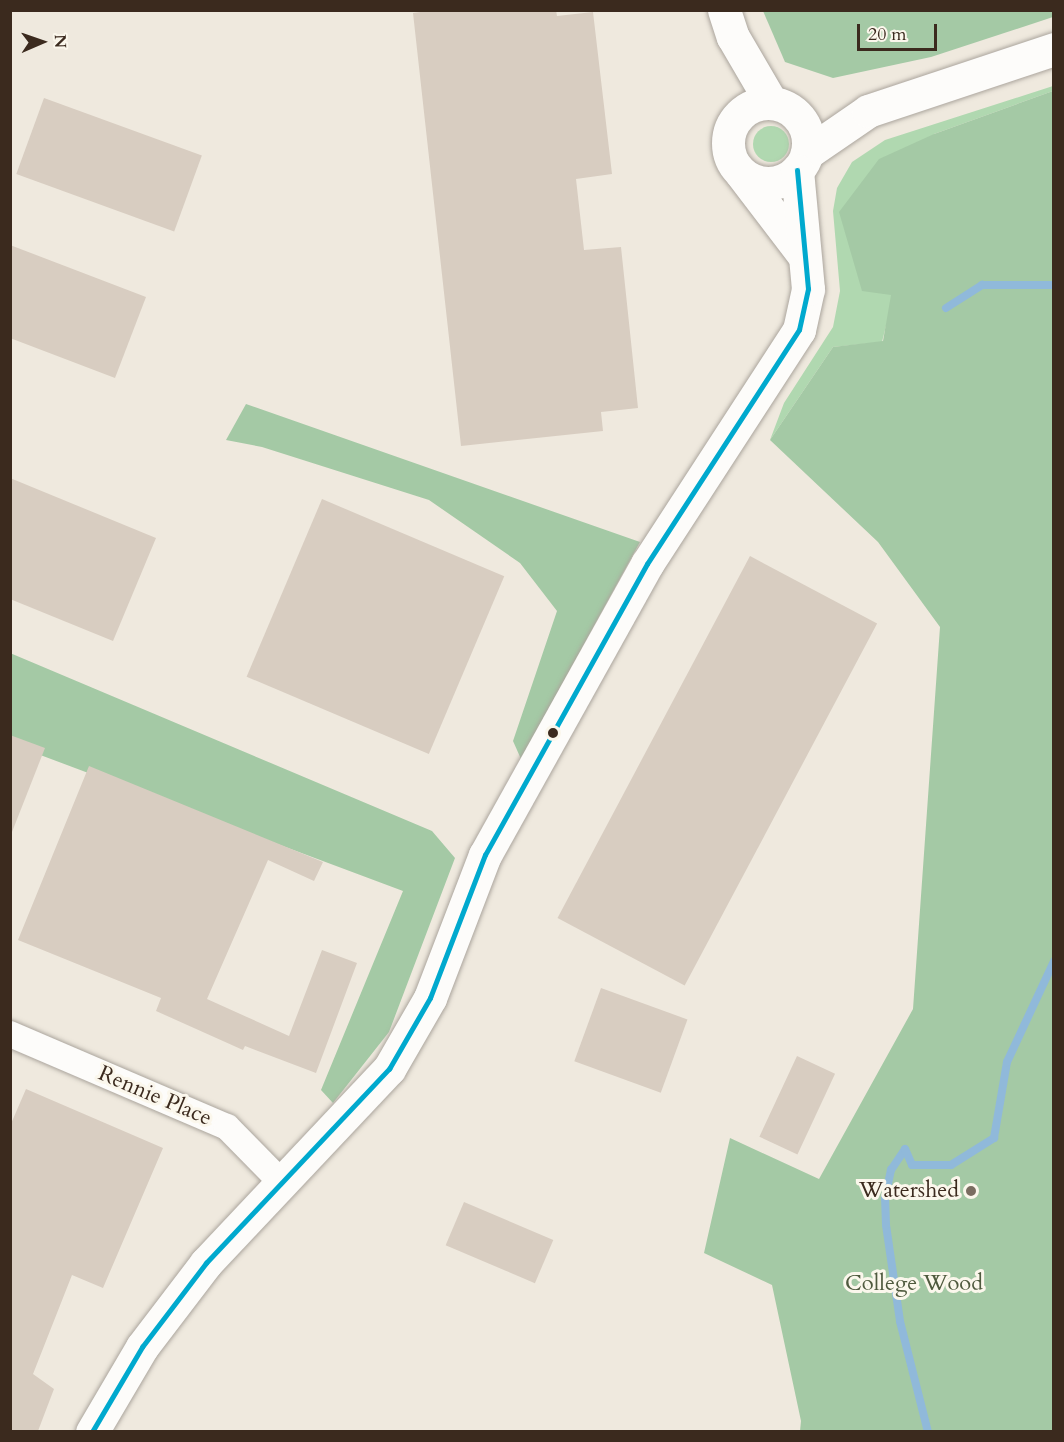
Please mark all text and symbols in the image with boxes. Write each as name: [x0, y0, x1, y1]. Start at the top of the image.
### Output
north arrow: [12, 12, 72, 72]
scale bar: [860, 12, 940, 50]
text: 20 m: [868, 22, 907, 47]
text: N: [49, 34, 71, 49]
unlabelled marker: [547, 727, 559, 739]
street label: Rennie Place: [94, 1060, 216, 1132]
place label: Watershed: [859, 1178, 959, 1204]
marker: Watershed: [964, 1184, 978, 1198]
park label: College Wood: [845, 1271, 983, 1297]

